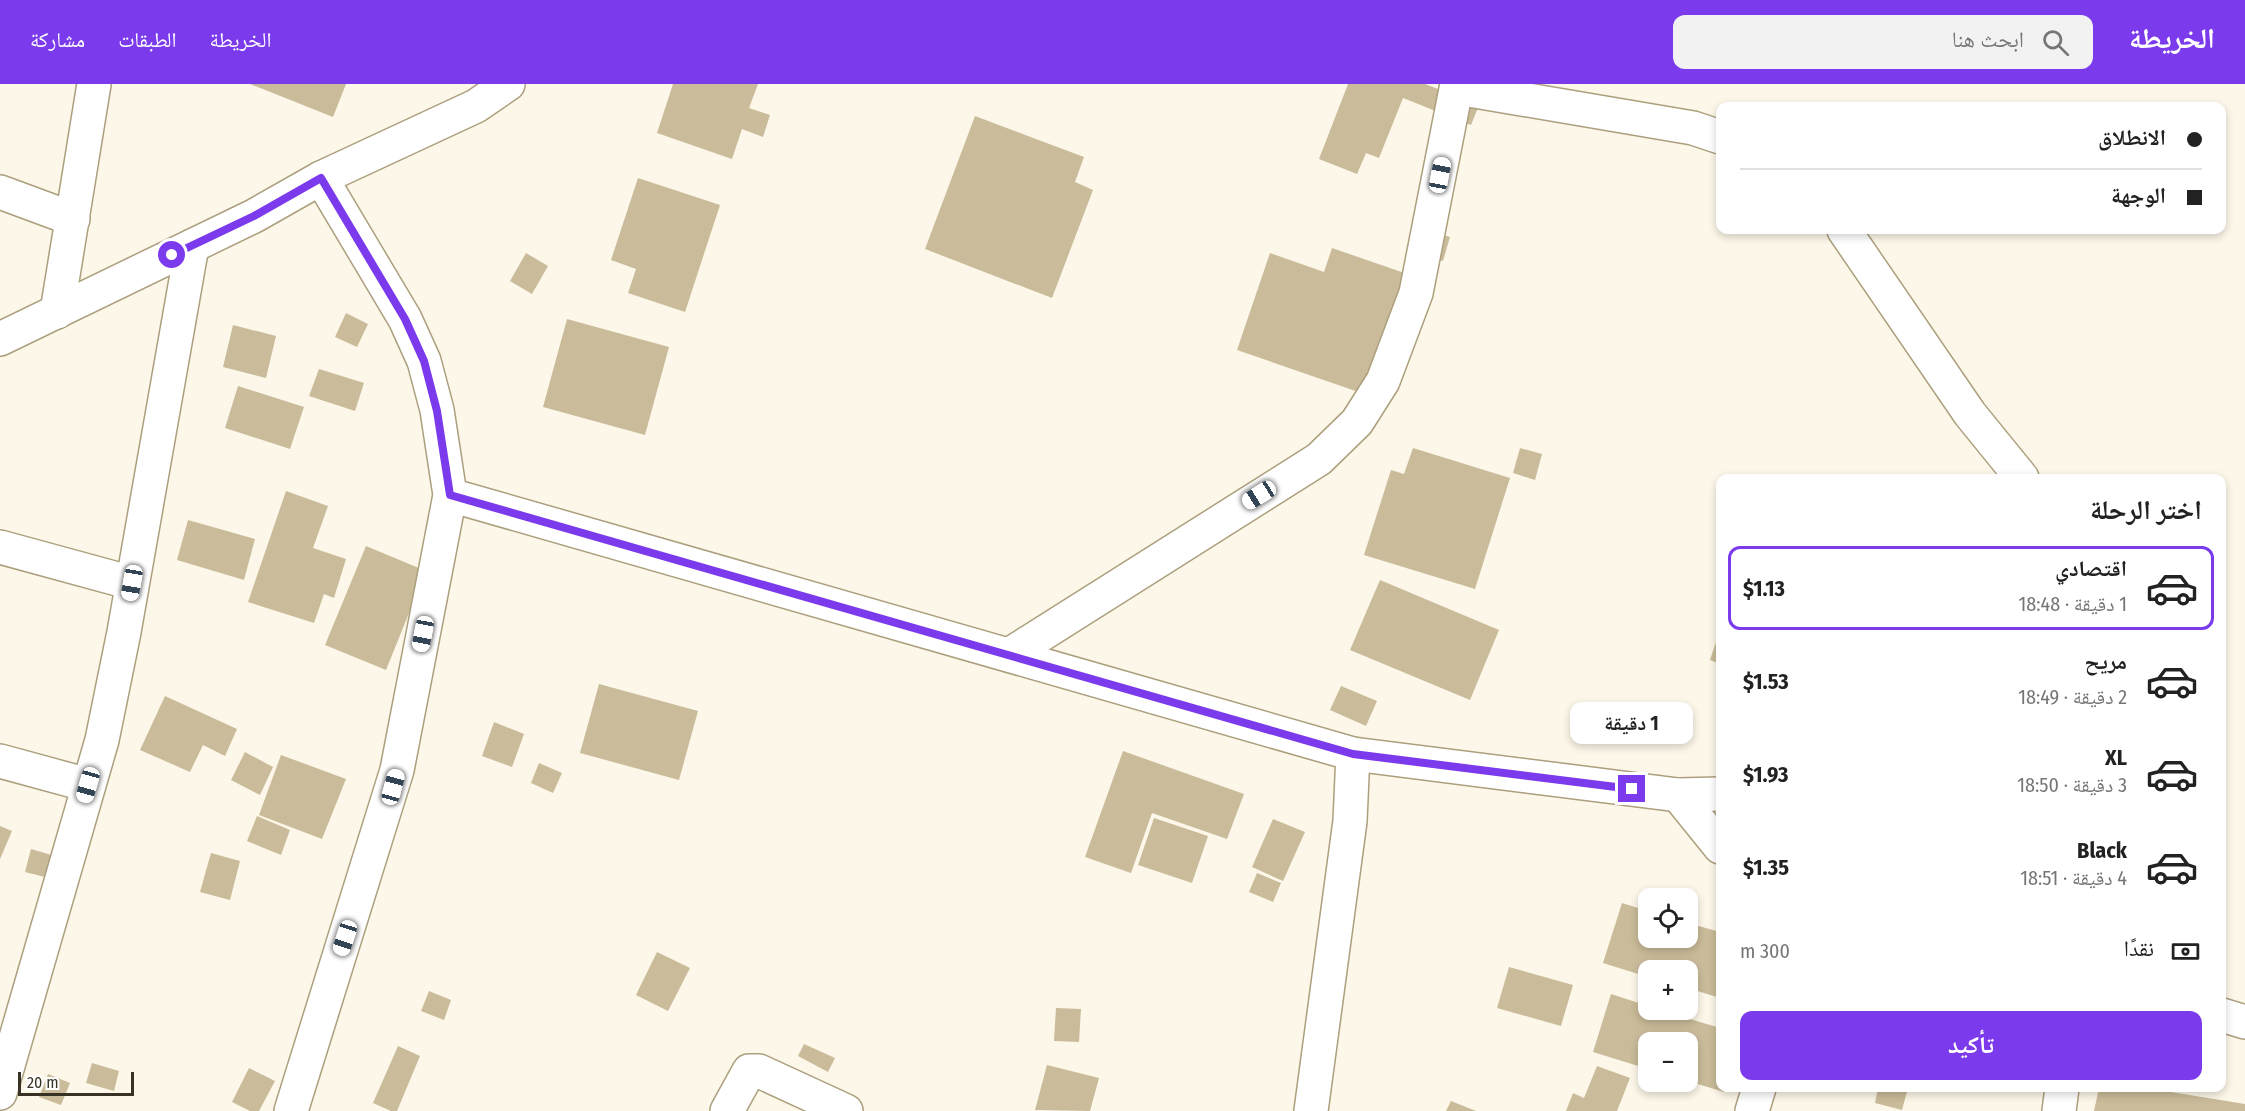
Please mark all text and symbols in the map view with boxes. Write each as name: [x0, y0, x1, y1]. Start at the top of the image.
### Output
search box: [1673, 15, 2093, 69]
text: الخريطة: [2129, 22, 2215, 55]
text: ابحث هنا: [1952, 26, 2024, 53]
icon: search: [2039, 26, 2072, 59]
text: مشاركة: [30, 27, 85, 53]
text: الطبقات: [118, 27, 177, 53]
text: الخريطة: [210, 27, 271, 53]
text: الانطلاق: [2098, 124, 2166, 151]
car: [1428, 156, 1452, 194]
text: الوجهة: [2111, 182, 2166, 209]
route start: [158, 241, 185, 268]
car: [1239, 478, 1279, 512]
text: اختر الرحلة: [2090, 494, 2202, 526]
text: اقتصادي: [2055, 555, 2127, 582]
icon: car: [2145, 561, 2199, 615]
car: [120, 564, 144, 602]
text: $1.13: [1743, 575, 1785, 602]
text: 1 دقيقة · 18:48: [2019, 592, 2127, 616]
car: [411, 615, 435, 653]
text: مريح: [2084, 648, 2127, 675]
icon: car: [2145, 654, 2199, 708]
text: $1.53: [1743, 668, 1789, 695]
text: 2 دقيقة · 18:49: [2018, 685, 2127, 709]
callout: 1 دقيقة: [1570, 702, 1694, 744]
text: 1 دقيقة: [1604, 711, 1659, 735]
text: XL: [2105, 744, 2127, 771]
icon: car: [2145, 747, 2199, 801]
text: $1.93: [1743, 761, 1788, 788]
car: [74, 765, 102, 805]
car: [380, 767, 406, 807]
text: 3 دقيقة · 18:50: [2017, 773, 2127, 797]
route end: [1618, 775, 1645, 802]
text: Black: [2077, 837, 2127, 864]
icon: car: [2145, 840, 2199, 894]
text: $1.35: [1743, 854, 1789, 881]
text: 4 دقيقة · 18:51: [2020, 866, 2127, 890]
map controls: [1638, 888, 1698, 1092]
button: locate: [1638, 888, 1698, 948]
car: [331, 918, 359, 958]
text: نقدًا: [2124, 935, 2154, 962]
icon: cash: [2169, 935, 2202, 968]
text: 300 m: [1740, 939, 1790, 963]
button: +: [1638, 960, 1698, 1020]
button: تأكيد: [1740, 1011, 2202, 1080]
button: −: [1638, 1032, 1698, 1092]
scale bar: [18, 1069, 134, 1096]
text: 20 m: [27, 1073, 58, 1092]

